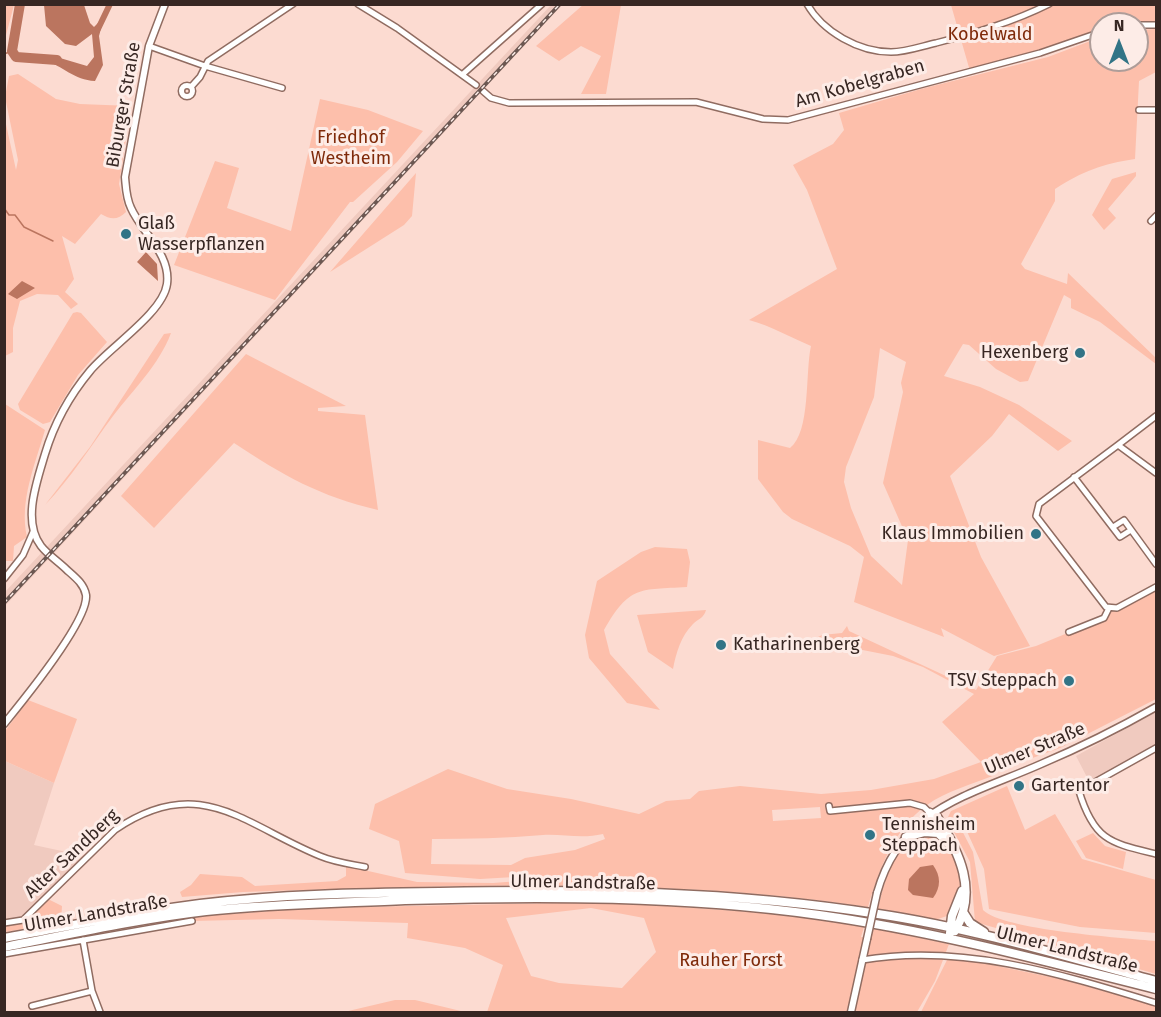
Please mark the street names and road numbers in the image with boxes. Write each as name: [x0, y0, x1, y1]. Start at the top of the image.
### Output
street label: Biburger Straße: [102, 40, 146, 170]
street label: Am Kobelgraben: [793, 55, 927, 113]
street label: Ulmer Straße: [982, 718, 1088, 780]
street label: Alter Sandberg: [20, 805, 124, 903]
street label: Ulmer Landstraße: [510, 871, 656, 895]
street label: Ulmer Landstraße: [22, 891, 170, 937]
street label: Ulmer Landstraße: [994, 922, 1140, 978]

